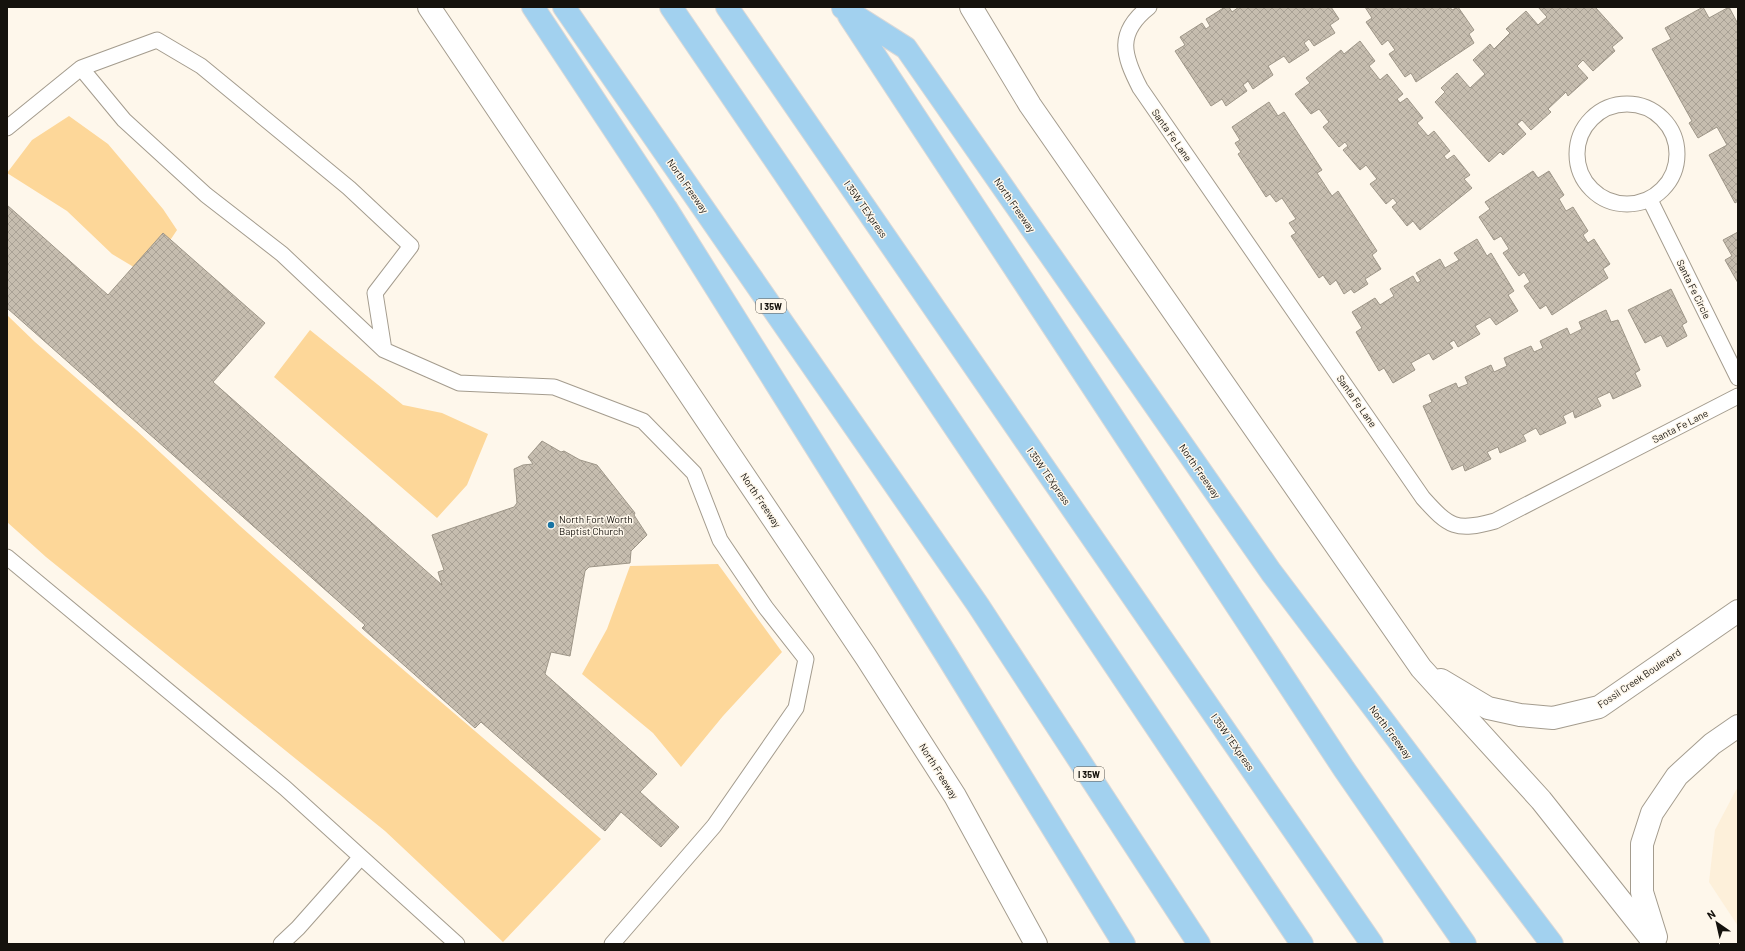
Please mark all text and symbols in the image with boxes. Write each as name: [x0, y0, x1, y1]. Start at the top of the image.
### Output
street label: Santa Fe Lane: [1150, 107, 1194, 163]
street label: North Freeway: [665, 157, 711, 216]
street label: North Freeway: [992, 176, 1038, 235]
street label: I 35W TEXpress: [842, 178, 890, 240]
street label: Santa Fe Circle: [1674, 257, 1714, 321]
road number: I 35W: [756, 299, 786, 313]
street label: Santa Fe Lane: [1335, 373, 1379, 429]
street label: Santa Fe Lane: [1650, 407, 1710, 445]
street label: North Freeway: [1177, 442, 1223, 501]
street label: I 35W TEXpress: [1025, 445, 1073, 507]
street label: North Freeway: [738, 470, 784, 530]
place label: North Fort Worth Baptist Church: [559, 513, 633, 537]
marker: North Fort Worth Baptist Church: [546, 520, 556, 530]
street label: Fossil Creek Boulevard: [1595, 646, 1683, 710]
street label: North Freeway: [1367, 703, 1415, 761]
street label: I 35W TEXpress: [1209, 711, 1257, 773]
street label: North Freeway: [917, 741, 961, 801]
road number: I 35W: [1074, 767, 1104, 781]
north arrow: [1697, 903, 1737, 943]
text: N: [1704, 907, 1718, 922]

